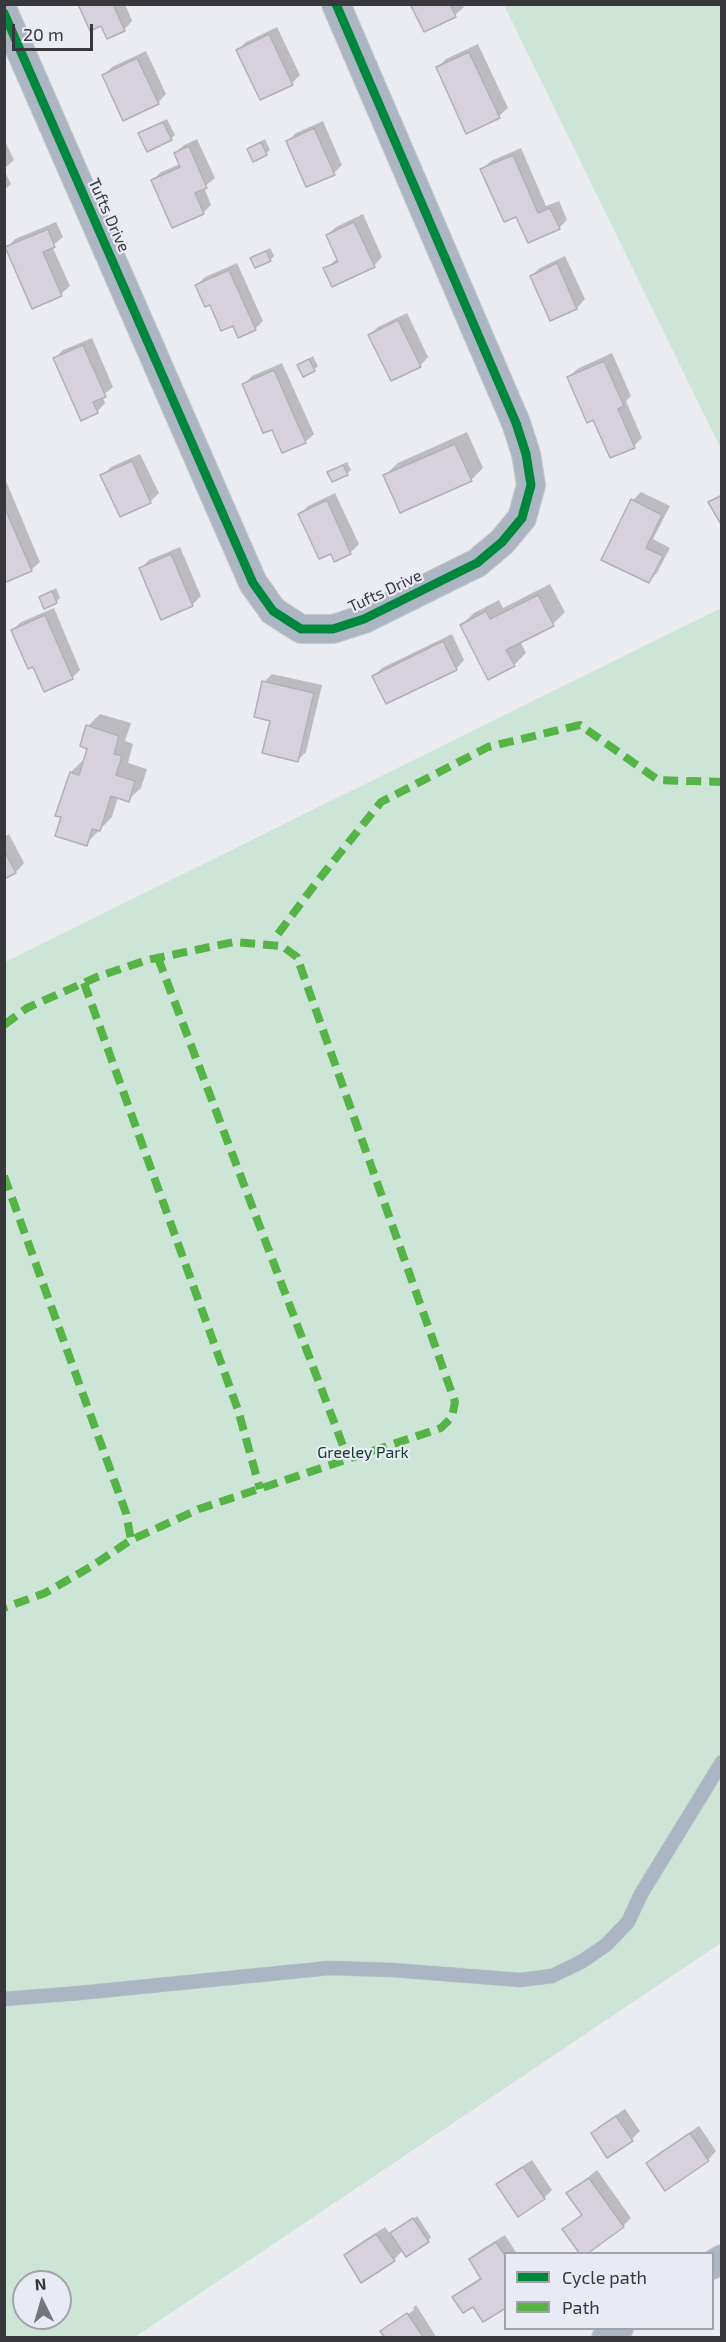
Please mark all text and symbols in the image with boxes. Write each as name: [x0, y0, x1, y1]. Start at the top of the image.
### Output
scale bar: [15, 12, 96, 50]
text: 20 m: [23, 23, 64, 45]
street label: Tufts Drive: [84, 175, 134, 255]
street label: Tufts Drive: [345, 566, 425, 616]
park label: Greeley Park: [317, 1443, 409, 1463]
legend: [504, 2252, 714, 2330]
text: Cycle path: [562, 2266, 647, 2288]
north arrow: [12, 2270, 72, 2330]
text: N: [34, 2274, 47, 2294]
text: Path: [562, 2296, 600, 2318]

